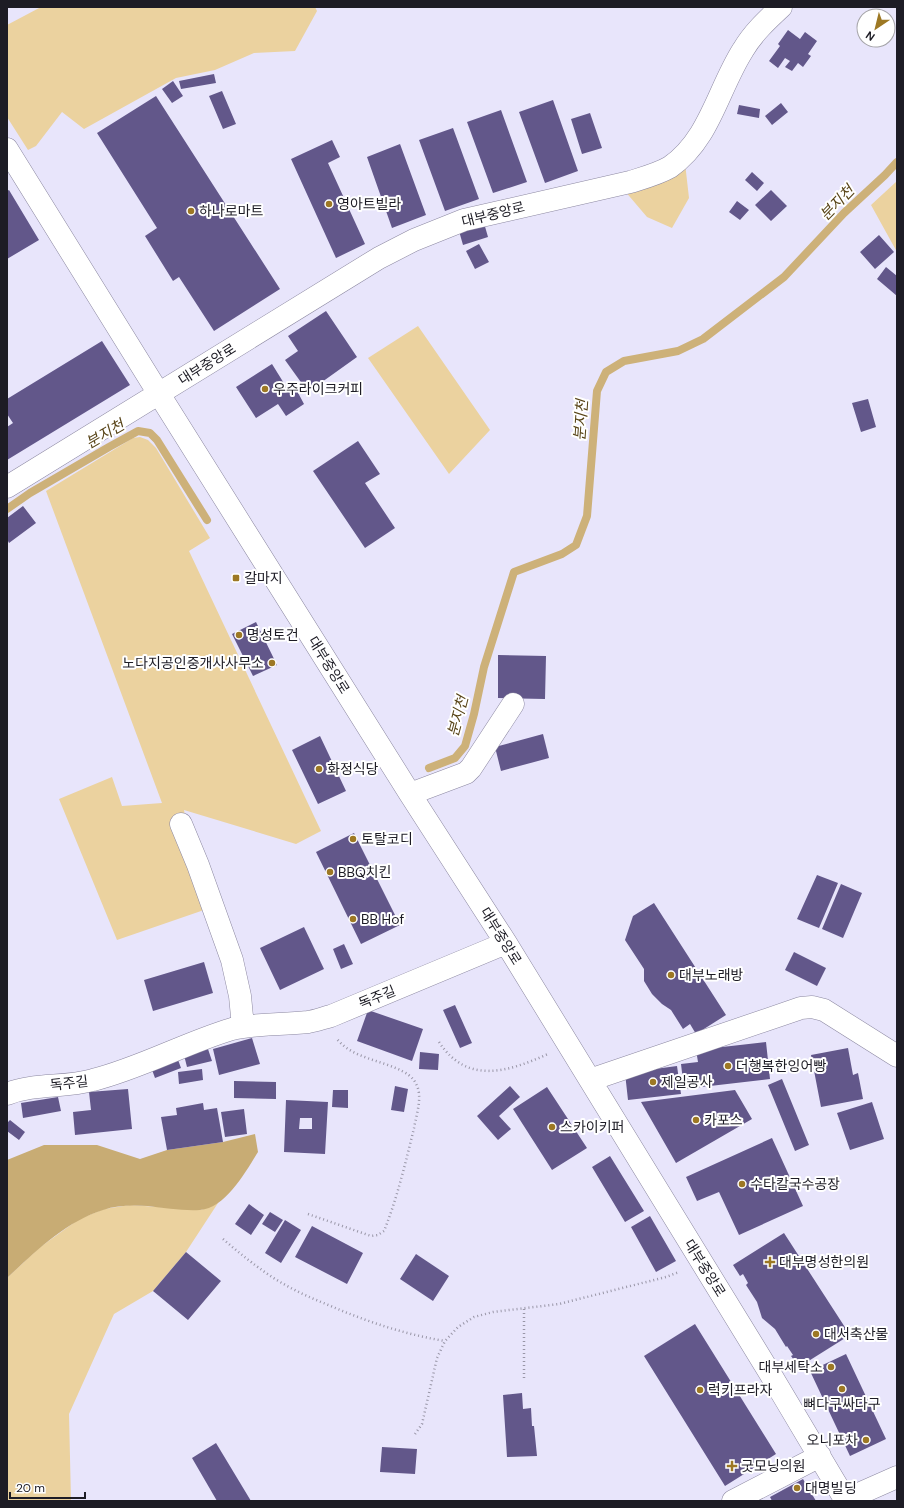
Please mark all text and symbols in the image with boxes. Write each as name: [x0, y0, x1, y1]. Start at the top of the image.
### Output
north arrow: [856, 8, 896, 48]
text: N: [863, 28, 878, 44]
water label: 분지천: [815, 180, 860, 225]
place label: 영아트빌라: [337, 195, 402, 213]
street label: 대부중앙로: [460, 197, 527, 231]
marker: 영아트빌라: [324, 199, 334, 209]
place label: 하나로마트: [199, 202, 264, 220]
marker: 하나로마트: [186, 206, 196, 216]
street label: 대부중앙로: [175, 339, 239, 389]
place label: 우주라이크커피: [273, 380, 363, 398]
marker: 우주라이크커피: [260, 384, 270, 394]
water label: 분지천: [570, 396, 593, 441]
water label: 분지천: [82, 414, 130, 453]
place label: 갈마지: [244, 569, 283, 587]
marker: 갈마지: [231, 573, 241, 583]
place label: 명성토건: [247, 626, 299, 644]
marker: 명성토건: [234, 630, 244, 640]
street label: 대부중앙로: [304, 633, 354, 697]
place label: 노다지공인중개사사무소: [122, 654, 264, 672]
marker: 노다지공인중개사사무소: [267, 658, 277, 668]
water label: 분지천: [443, 691, 474, 739]
place label: 화정식당: [327, 760, 379, 778]
marker: 화정식당: [314, 764, 324, 774]
place label: 토탈코디: [361, 830, 413, 848]
marker: 토탈코디: [348, 834, 358, 844]
place label: BBQ치킨: [338, 863, 391, 881]
marker: BBQ치킨: [325, 867, 335, 877]
street label: 대부중앙로: [476, 904, 526, 968]
place label: BB Hof: [361, 910, 404, 928]
marker: BB Hof: [348, 914, 358, 924]
place label: 대부노래방: [679, 966, 744, 984]
marker: 대부노래방: [666, 970, 676, 980]
street label: 독주길: [356, 981, 398, 1013]
place label: 더행복한잉어빵: [736, 1057, 826, 1075]
marker: 더행복한잉어빵: [723, 1061, 733, 1071]
street label: 독주길: [49, 1072, 89, 1094]
place label: 제일공사: [661, 1073, 713, 1091]
marker: 제일공사: [648, 1077, 658, 1087]
place label: 카포스: [704, 1111, 743, 1129]
marker: 카포스: [691, 1115, 701, 1125]
place label: 스카이키퍼: [560, 1118, 624, 1136]
marker: 스카이키퍼: [547, 1122, 557, 1132]
place label: 수타칼국수공장: [750, 1175, 840, 1193]
marker: 수타칼국수공장: [737, 1179, 747, 1189]
street label: 대부중앙로: [680, 1236, 730, 1300]
place label: 대부명성한의원: [779, 1253, 869, 1271]
marker: 대부명성한의원: [764, 1256, 776, 1268]
place label: 대서축산물: [824, 1325, 889, 1343]
marker: 대서축산물: [811, 1329, 821, 1339]
place label: 대부세탁소: [759, 1358, 823, 1376]
marker: 대부세탁소: [826, 1362, 836, 1372]
place label: 럭키프라자: [708, 1381, 773, 1399]
marker: 뼈다구싸다구: [837, 1384, 847, 1394]
marker: 럭키프라자: [695, 1385, 705, 1395]
place label: 뼈다구싸다구: [803, 1395, 881, 1413]
place label: 오니포차: [806, 1431, 858, 1449]
marker: 오니포차: [861, 1435, 871, 1445]
place label: 굿모닝의원: [741, 1457, 805, 1475]
marker: 굿모닝의원: [726, 1460, 738, 1472]
scale bar: [10, 1474, 85, 1500]
place label: 대명빌딩: [805, 1479, 857, 1497]
text: 20 m: [16, 1480, 45, 1496]
marker: 대명빌딩: [792, 1483, 802, 1493]

